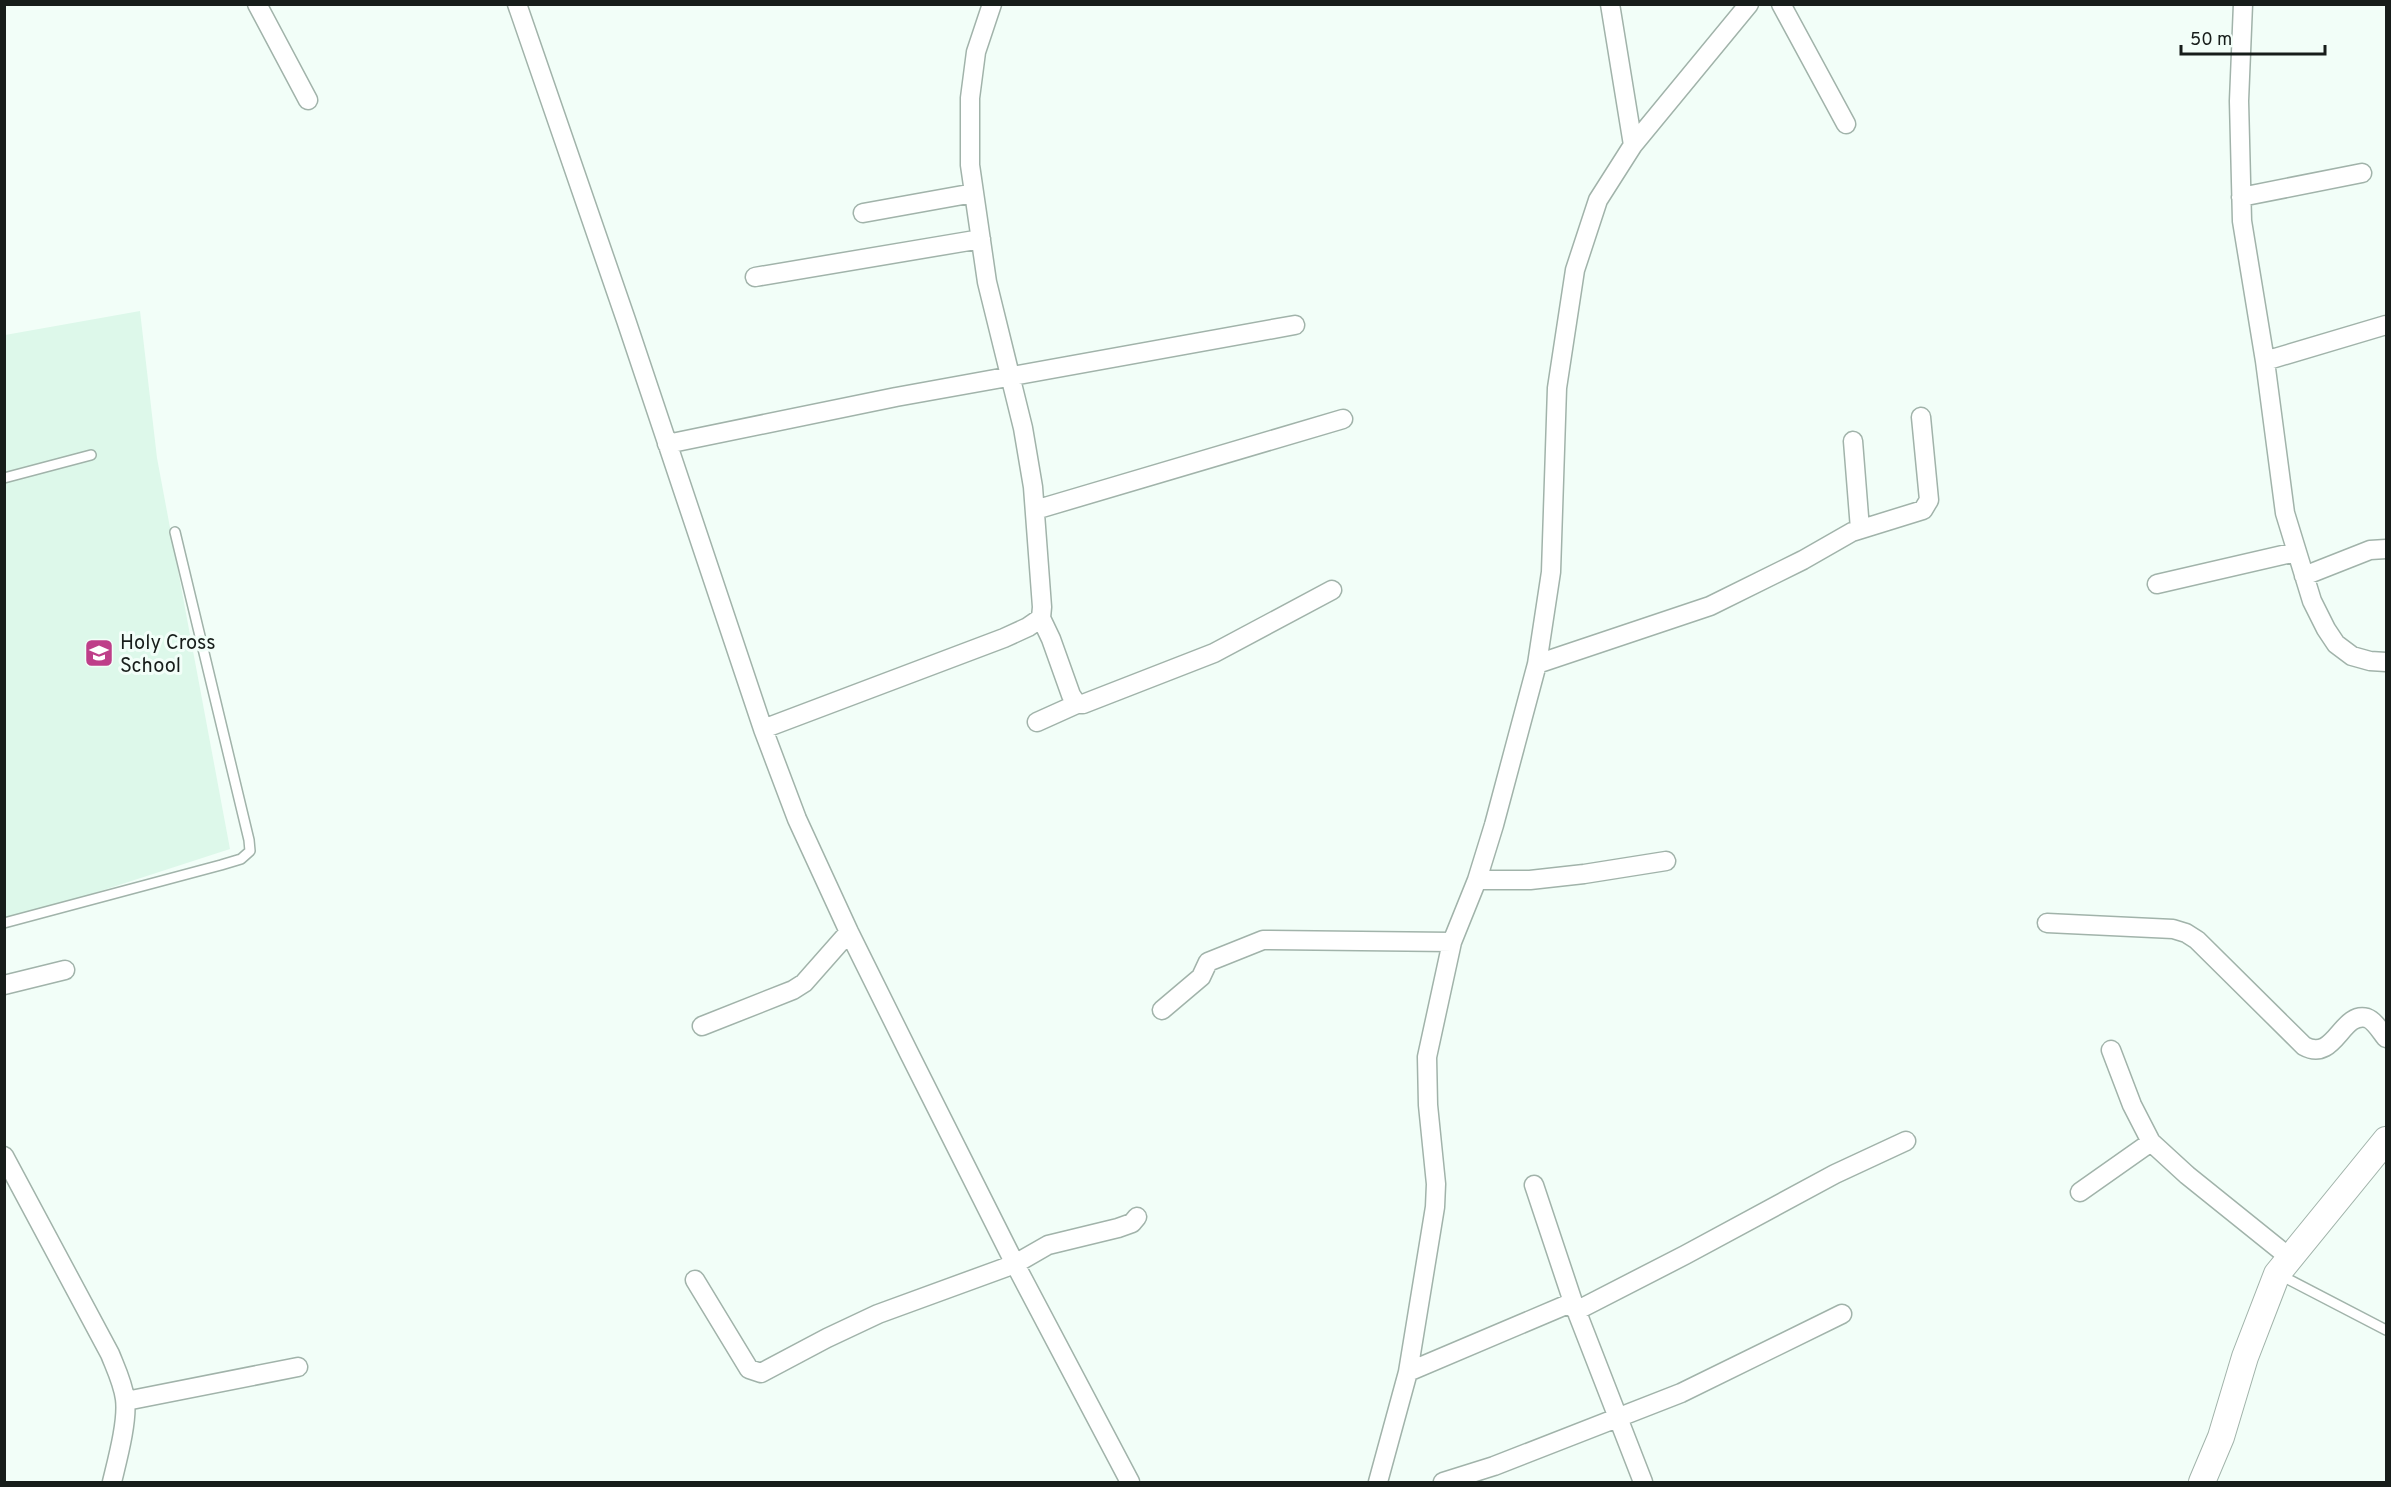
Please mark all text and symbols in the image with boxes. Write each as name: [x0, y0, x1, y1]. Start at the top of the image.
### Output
scale bar: [2181, 18, 2325, 56]
text: 50 m: [2190, 29, 2232, 52]
place label: Holy Cross School: [120, 631, 216, 680]
school or university icon: Holy Cross School: [83, 637, 115, 669]

